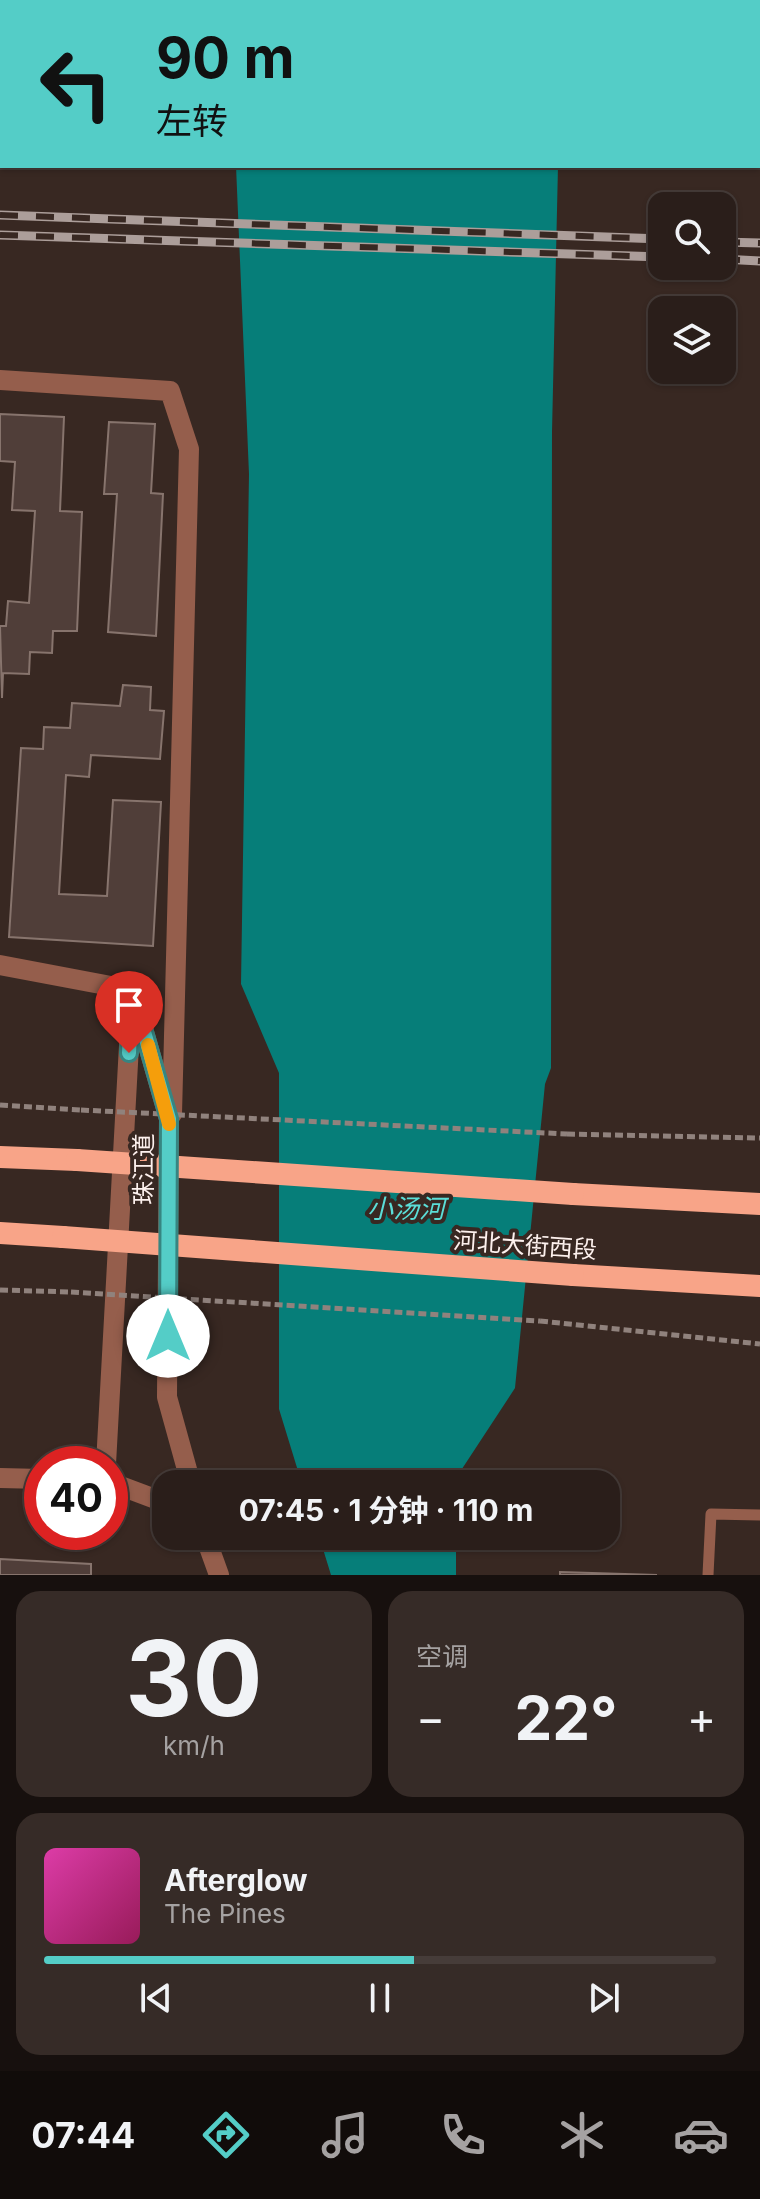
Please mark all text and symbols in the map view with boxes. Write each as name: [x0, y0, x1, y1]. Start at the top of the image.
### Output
text: 90 m: [156, 24, 295, 92]
icon: left: [24, 32, 128, 136]
text: 左转: [156, 99, 228, 143]
map controls: [648, 192, 736, 384]
button: search: [648, 192, 736, 280]
button: layers: [648, 296, 736, 384]
pin: [95, 971, 163, 1053]
icon: arrive: [107, 983, 151, 1027]
street label: 珠江道: [129, 1133, 158, 1205]
water label: 小汤河: [367, 1193, 450, 1224]
street label: 河北大街西段: [452, 1226, 598, 1264]
position arrow: [126, 1294, 210, 1378]
speed limit sign: 40: [24, 1446, 128, 1550]
text: 07:45 · 1 分钟 · 110 m: [239, 1492, 533, 1528]
text: 30: [125, 1615, 263, 1741]
text: 空调: [416, 1641, 468, 1672]
text: 22°: [514, 1682, 618, 1754]
text: −: [416, 1691, 445, 1745]
text: +: [687, 1691, 716, 1745]
text: km/h: [163, 1730, 225, 1761]
text: Afterglow: [164, 1862, 308, 1898]
text: The Pines: [164, 1898, 286, 1929]
icon: previous: [134, 1976, 178, 2020]
icon: pause: [358, 1976, 402, 2020]
icon: next: [582, 1976, 626, 2020]
icon: directions: [198, 2107, 254, 2163]
icon: music: [317, 2107, 373, 2163]
icon: phone: [435, 2107, 491, 2163]
icon: climate: [554, 2107, 610, 2163]
icon: car: [673, 2107, 729, 2163]
text: 07:44: [31, 2113, 135, 2157]

